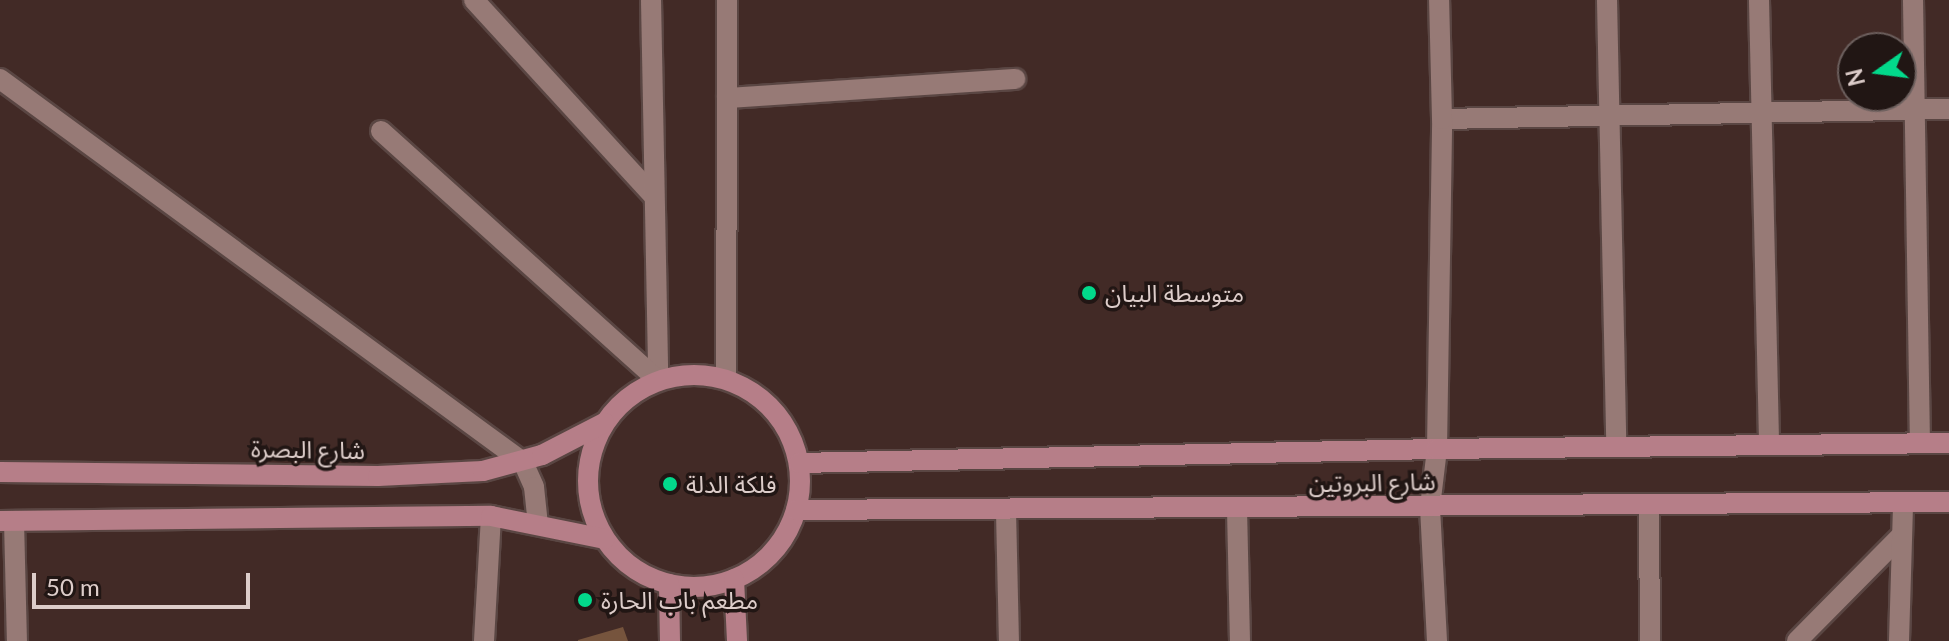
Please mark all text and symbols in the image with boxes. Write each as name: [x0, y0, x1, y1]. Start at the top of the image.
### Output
north arrow: [1837, 32, 1917, 112]
text: N: [1840, 66, 1870, 89]
place label: متوسطة البيان: [1105, 279, 1244, 307]
marker: متوسطة البيان: [1080, 284, 1098, 302]
street label: شارع البصرة: [251, 434, 365, 464]
street label: شارع البروتين: [1308, 466, 1436, 498]
place label: فلكة الدلة: [686, 470, 777, 498]
marker: فلكة الدلة: [661, 475, 679, 493]
scale bar: [36, 557, 254, 607]
text: 50 m: [46, 572, 100, 601]
place label: مطعم باب الحارة: [601, 586, 758, 614]
marker: مطعم باب الحارة: [576, 591, 594, 609]

